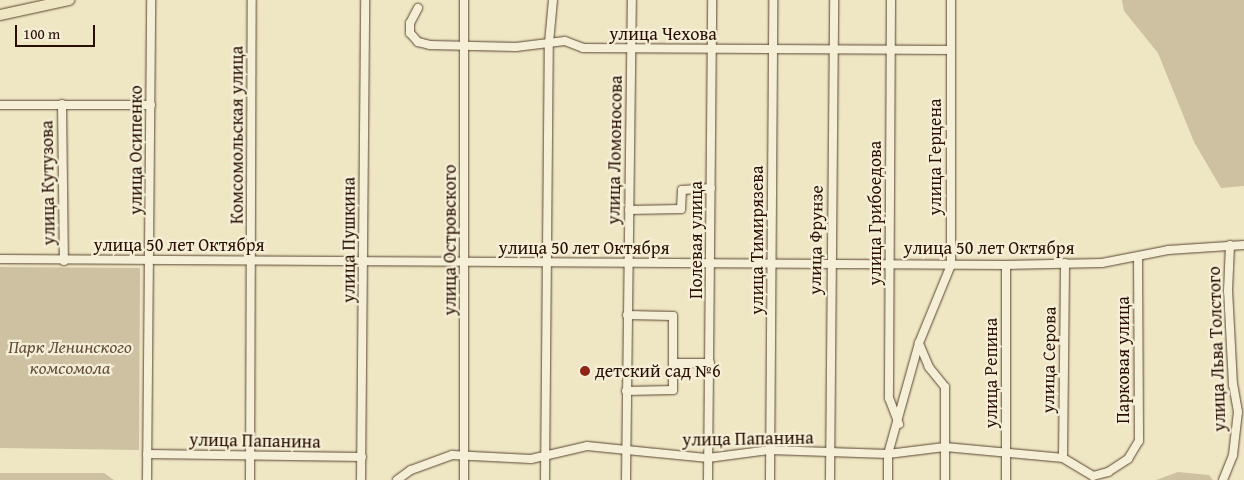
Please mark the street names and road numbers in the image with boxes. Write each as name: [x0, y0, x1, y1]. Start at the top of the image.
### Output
street label: улица Чехова: [609, 23, 717, 45]
street label: Комсомольская улица: [226, 46, 248, 224]
street label: улица Ломоносова: [603, 75, 627, 225]
street label: улица Осипенко: [125, 85, 147, 215]
street label: улица Герцена: [924, 98, 946, 216]
street label: улица Кутузова: [36, 120, 60, 246]
street label: улица Грибоедова: [864, 141, 886, 285]
street label: улица Островского: [439, 164, 461, 316]
street label: улица Тимирязева: [746, 165, 768, 315]
street label: улица Пушкина: [338, 177, 360, 303]
street label: Полевая улица: [685, 181, 707, 299]
street label: улица Фрунзе: [804, 185, 828, 295]
street label: улица 50 лет Октября: [93, 234, 265, 256]
street label: улица 50 лет Октября: [498, 237, 670, 259]
street label: улица 50 лет Октября: [903, 237, 1075, 259]
street label: улица Льва Толстого: [1203, 266, 1231, 432]
street label: Парковая улица: [1112, 296, 1134, 424]
street label: улица Серова: [1037, 306, 1061, 414]
street label: улица Репина: [980, 318, 1002, 428]
street label: улица Папанина: [682, 427, 814, 451]
street label: улица Папанина: [189, 429, 321, 453]

